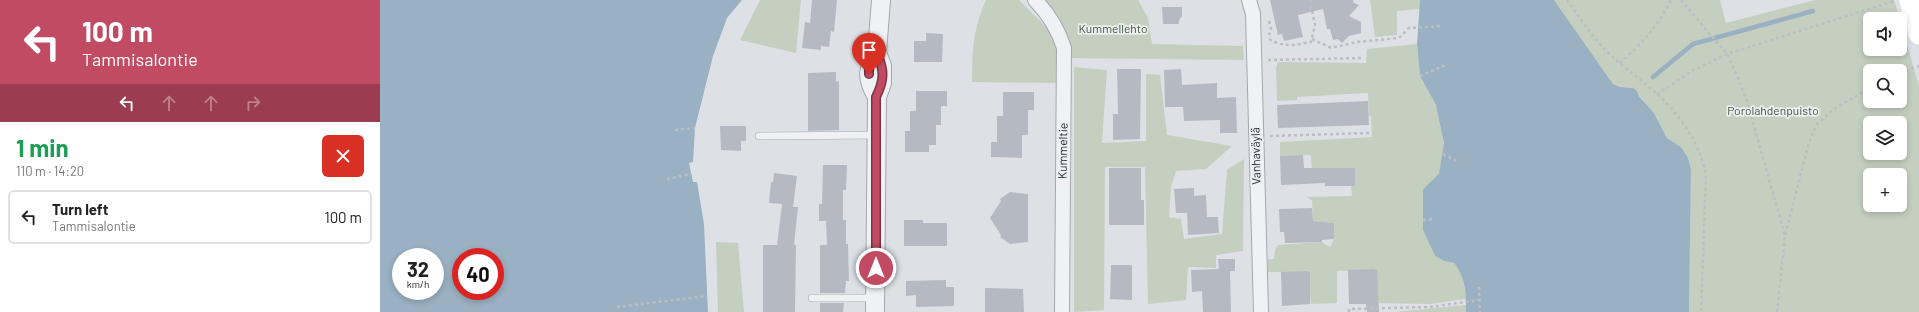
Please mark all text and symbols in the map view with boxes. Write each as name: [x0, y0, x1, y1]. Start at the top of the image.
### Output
map controls: [1863, 12, 1907, 212]
button: sound: [1863, 12, 1907, 56]
text: 100 m: [82, 14, 153, 48]
icon: left: [16, 16, 68, 68]
park label: Kummellehto: [1078, 21, 1148, 35]
pin: [852, 33, 886, 74]
icon: arrive: [858, 39, 880, 61]
text: Tammisalontie: [82, 48, 198, 70]
button: search: [1863, 64, 1907, 108]
icon: left: [116, 92, 138, 114]
icon: ahead: [158, 92, 180, 114]
icon: ahead: [200, 92, 222, 114]
icon: right: [242, 92, 264, 114]
park label: Porolahdenpuisto: [1727, 103, 1819, 117]
button: layers: [1863, 116, 1907, 160]
street label: Kummeltie: [1055, 123, 1069, 179]
street label: Vanhaväylä: [1247, 127, 1263, 185]
text: 1 min: [16, 133, 69, 162]
button: close: [322, 135, 364, 177]
text: 110 m · 14:20: [16, 163, 84, 179]
button: +: [1863, 168, 1907, 212]
text: Turn left: [52, 200, 108, 218]
icon: left: [18, 206, 40, 228]
text: 100 m: [324, 208, 362, 226]
text: Tammisalontie: [52, 218, 136, 234]
position arrow: [855, 247, 897, 289]
speed limit sign: 40: [452, 248, 504, 300]
text: 32: [407, 257, 429, 281]
text: km/h: [407, 278, 429, 290]

